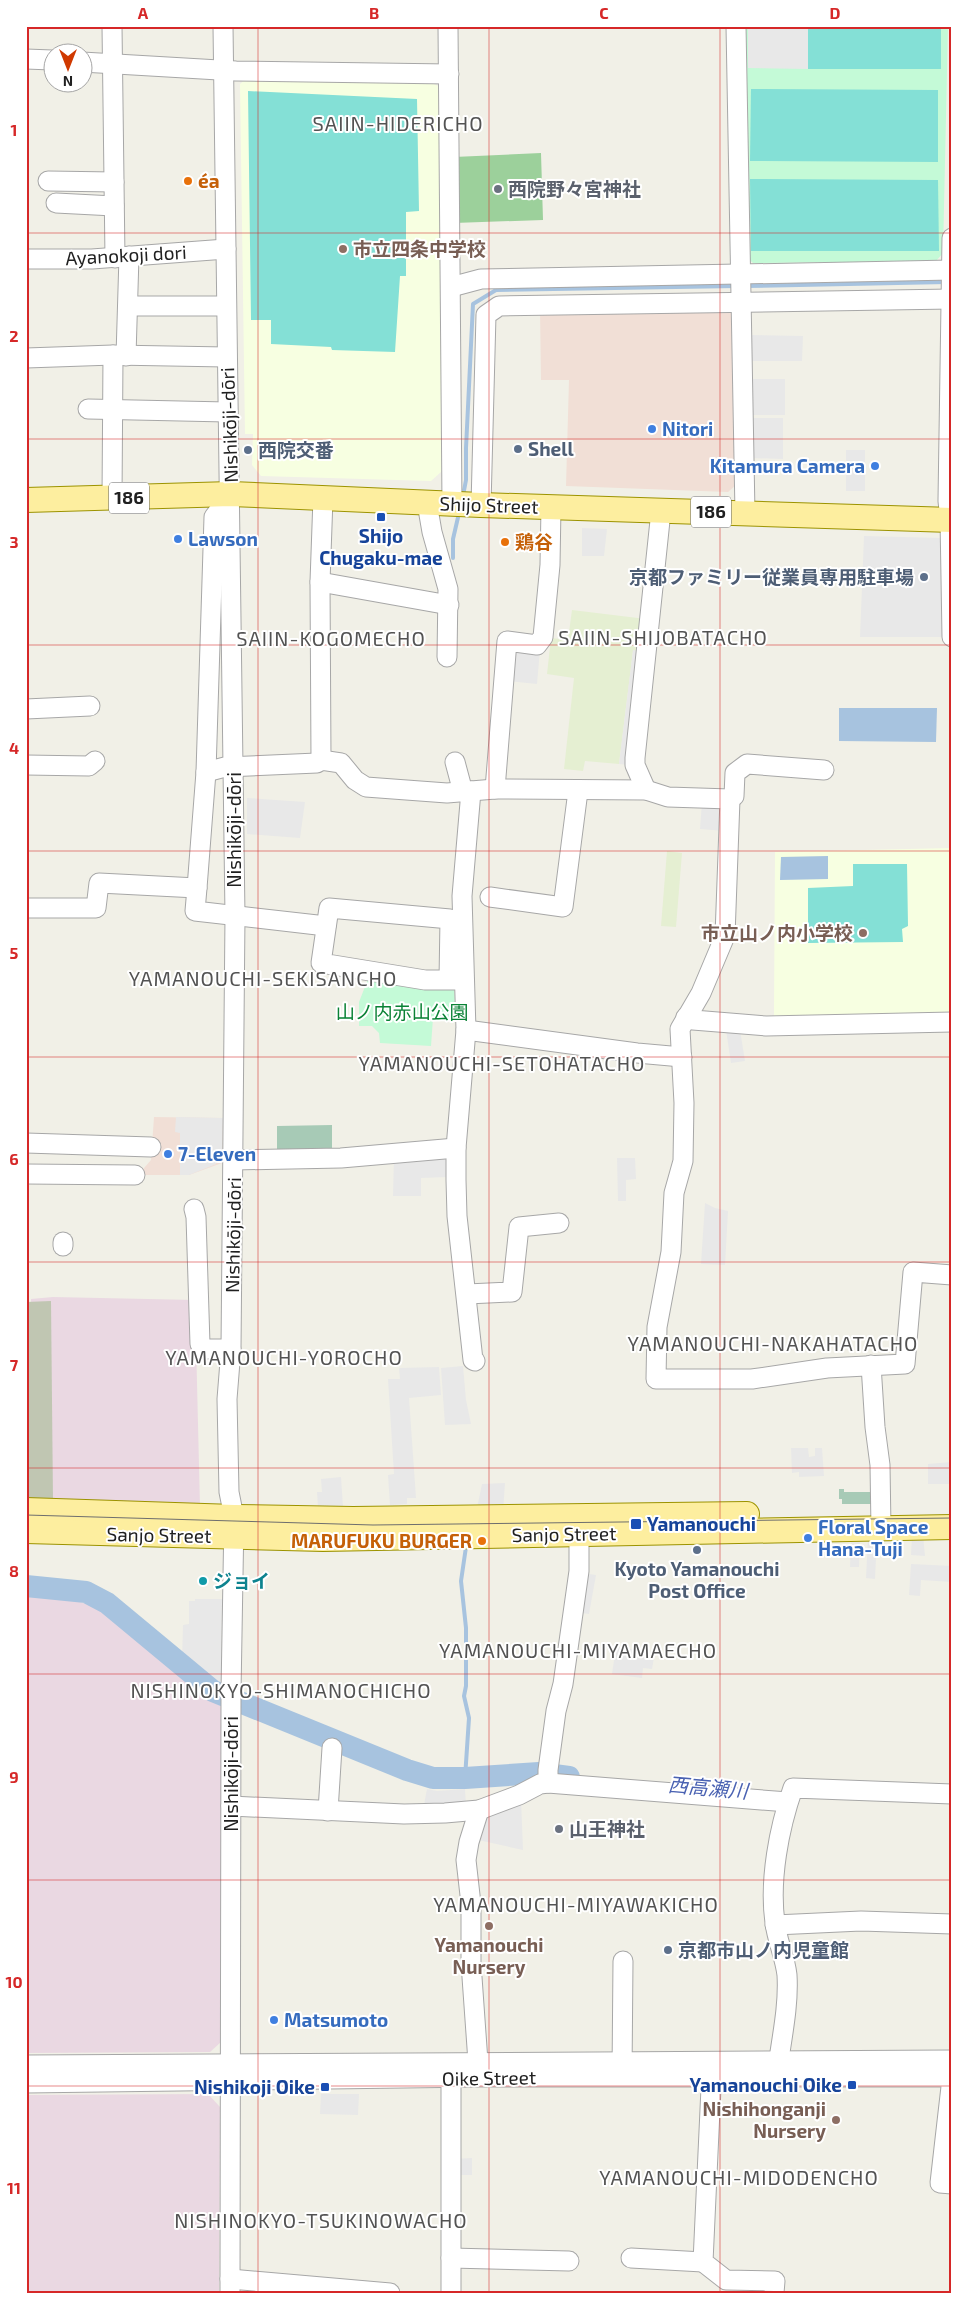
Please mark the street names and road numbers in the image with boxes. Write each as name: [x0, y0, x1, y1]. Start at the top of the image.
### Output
street label: Ayanokoji dori: [65, 240, 187, 269]
street label: Nishikōji-dōri: [215, 367, 242, 483]
road number: 186: [109, 482, 149, 514]
street label: Shijo Street: [439, 491, 539, 518]
road number: 186: [691, 497, 731, 528]
street label: Nishikōji-dōri: [222, 772, 245, 888]
street label: Nishikōji-dōri: [220, 1177, 245, 1293]
street label: Sanjo Street: [511, 1521, 617, 1546]
street label: Sanjo Street: [106, 1522, 212, 1547]
street label: Nishikōji-dōri: [219, 1716, 242, 1832]
street label: Oike Street: [442, 2065, 536, 2090]

